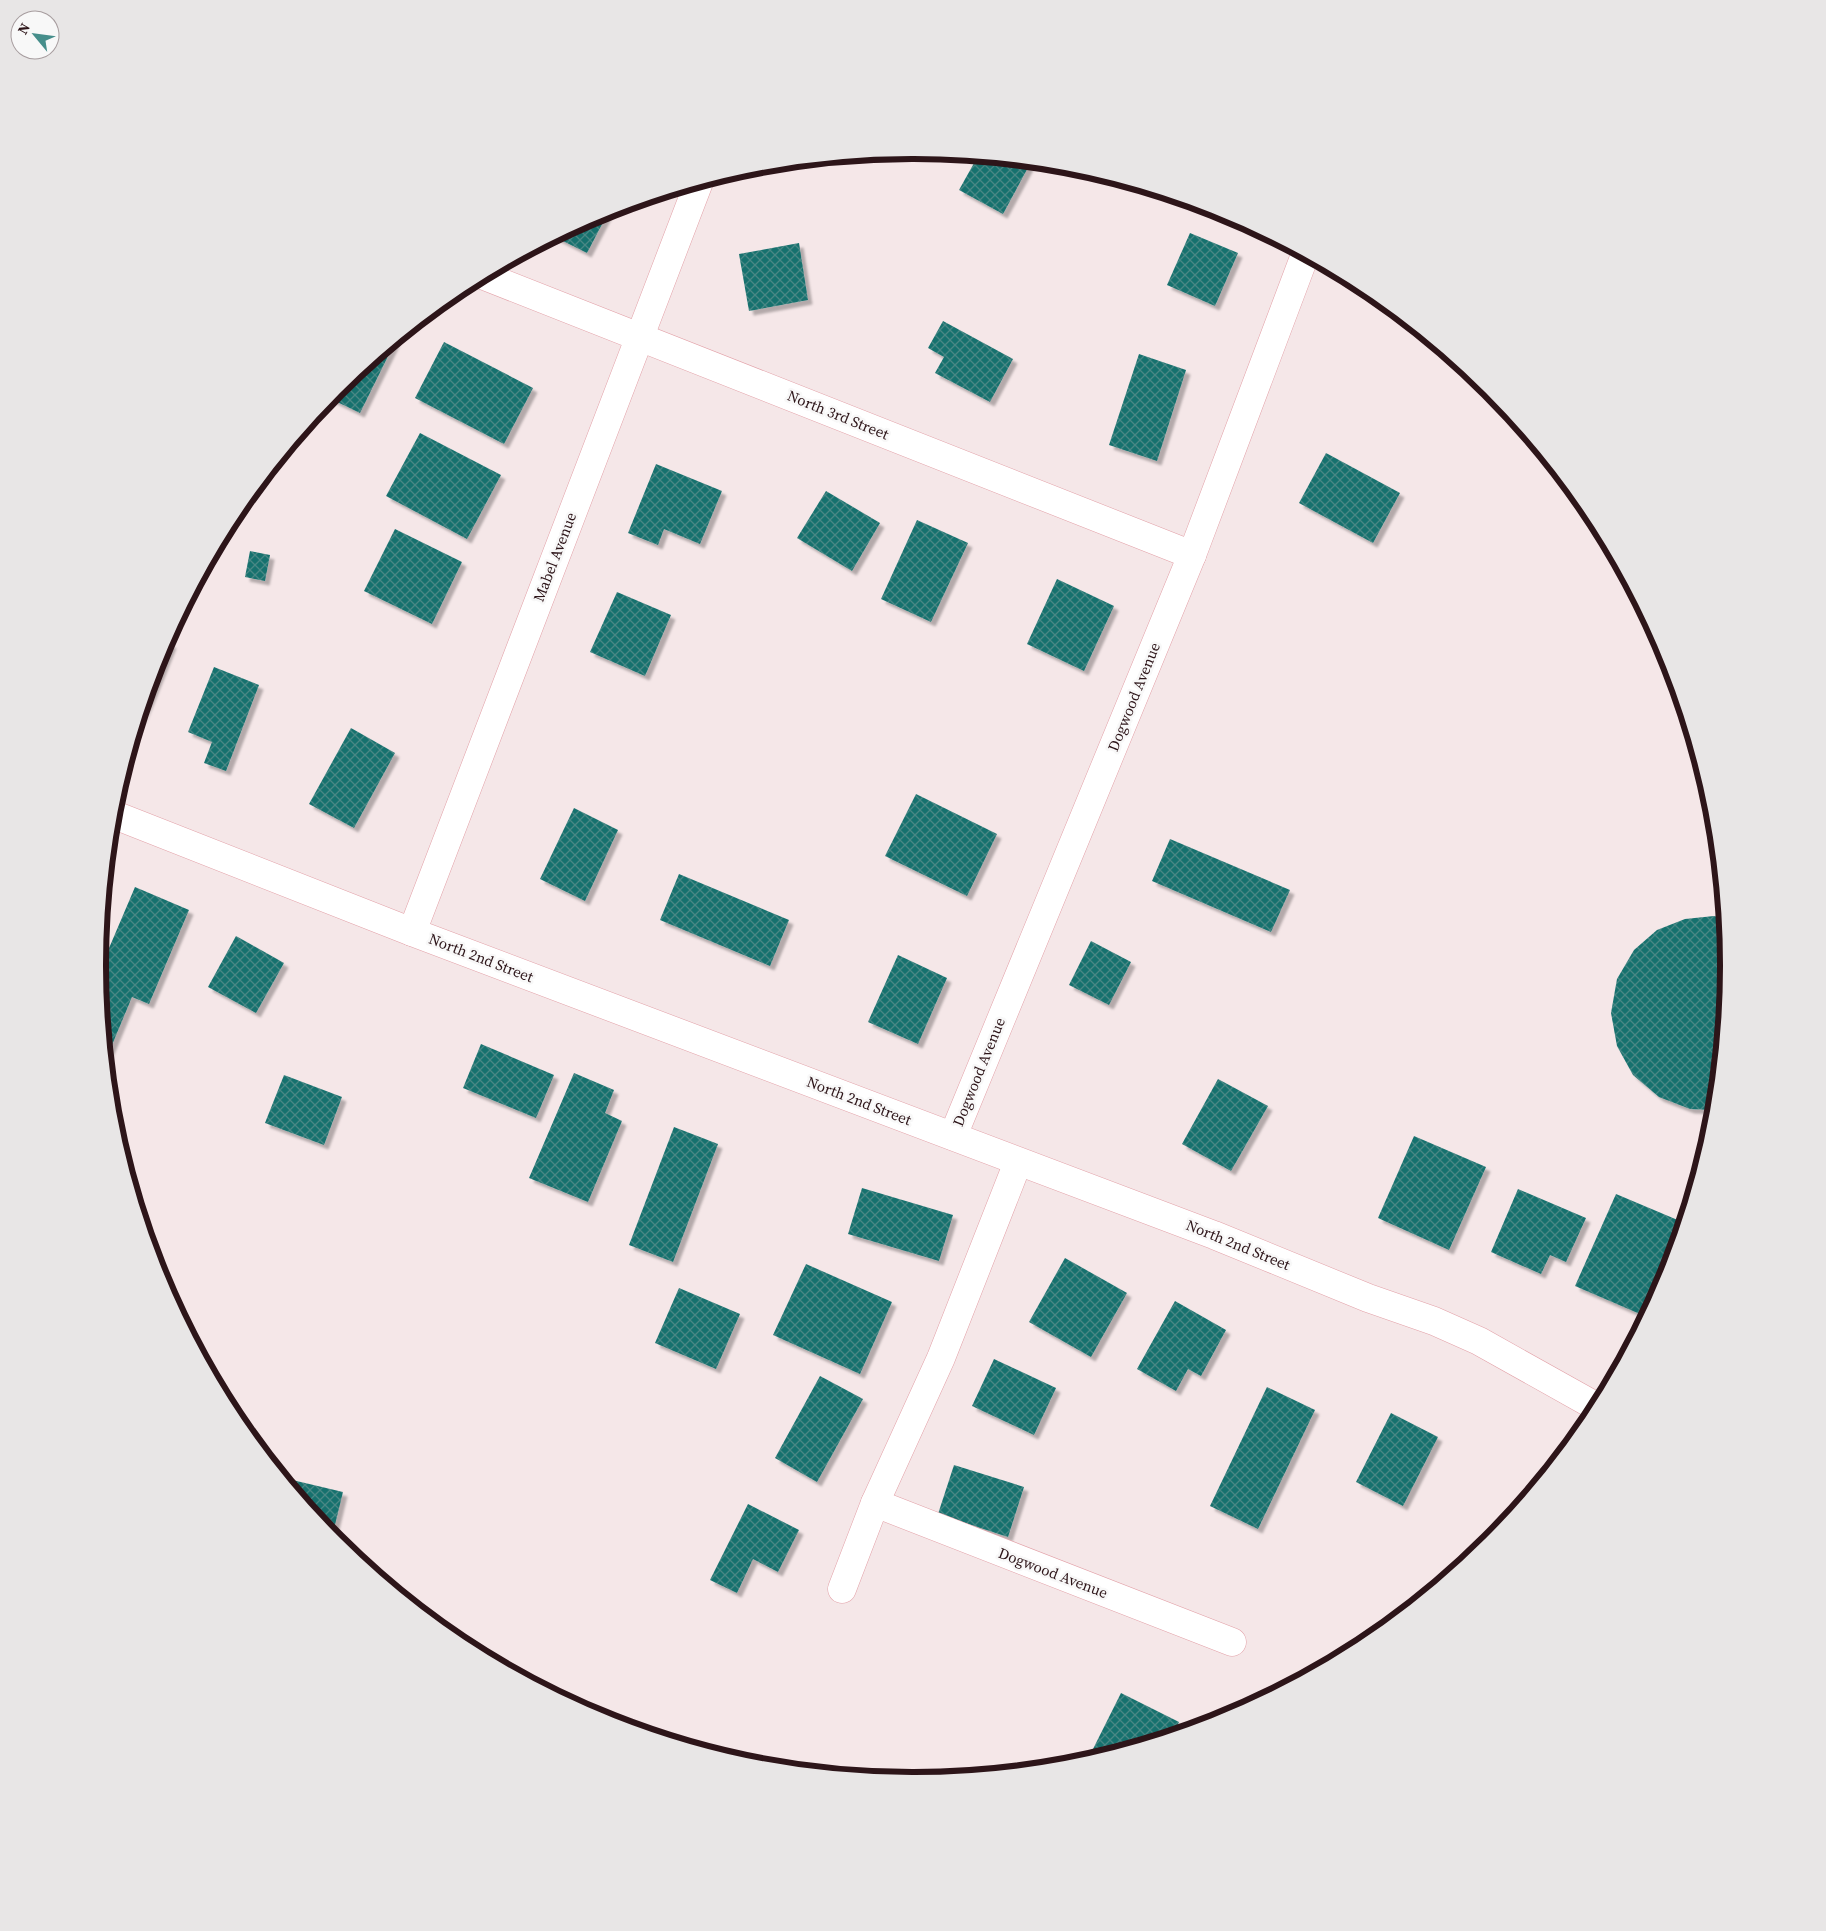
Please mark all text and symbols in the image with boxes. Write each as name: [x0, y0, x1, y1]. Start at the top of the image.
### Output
north arrow: [10, 10, 60, 60]
text: N: [12, 19, 35, 38]
street label: North 3rd Street: [784, 385, 892, 444]
street label: Mabel Avenue: [528, 509, 581, 605]
street label: Dogwood Avenue: [1102, 639, 1165, 754]
street label: North 2nd Street: [426, 928, 537, 987]
street label: Dogwood Avenue: [947, 1014, 1010, 1129]
street label: North 2nd Street: [804, 1071, 915, 1130]
street label: North 2nd Street: [1183, 1214, 1293, 1275]
street label: Dogwood Avenue: [995, 1542, 1111, 1603]

